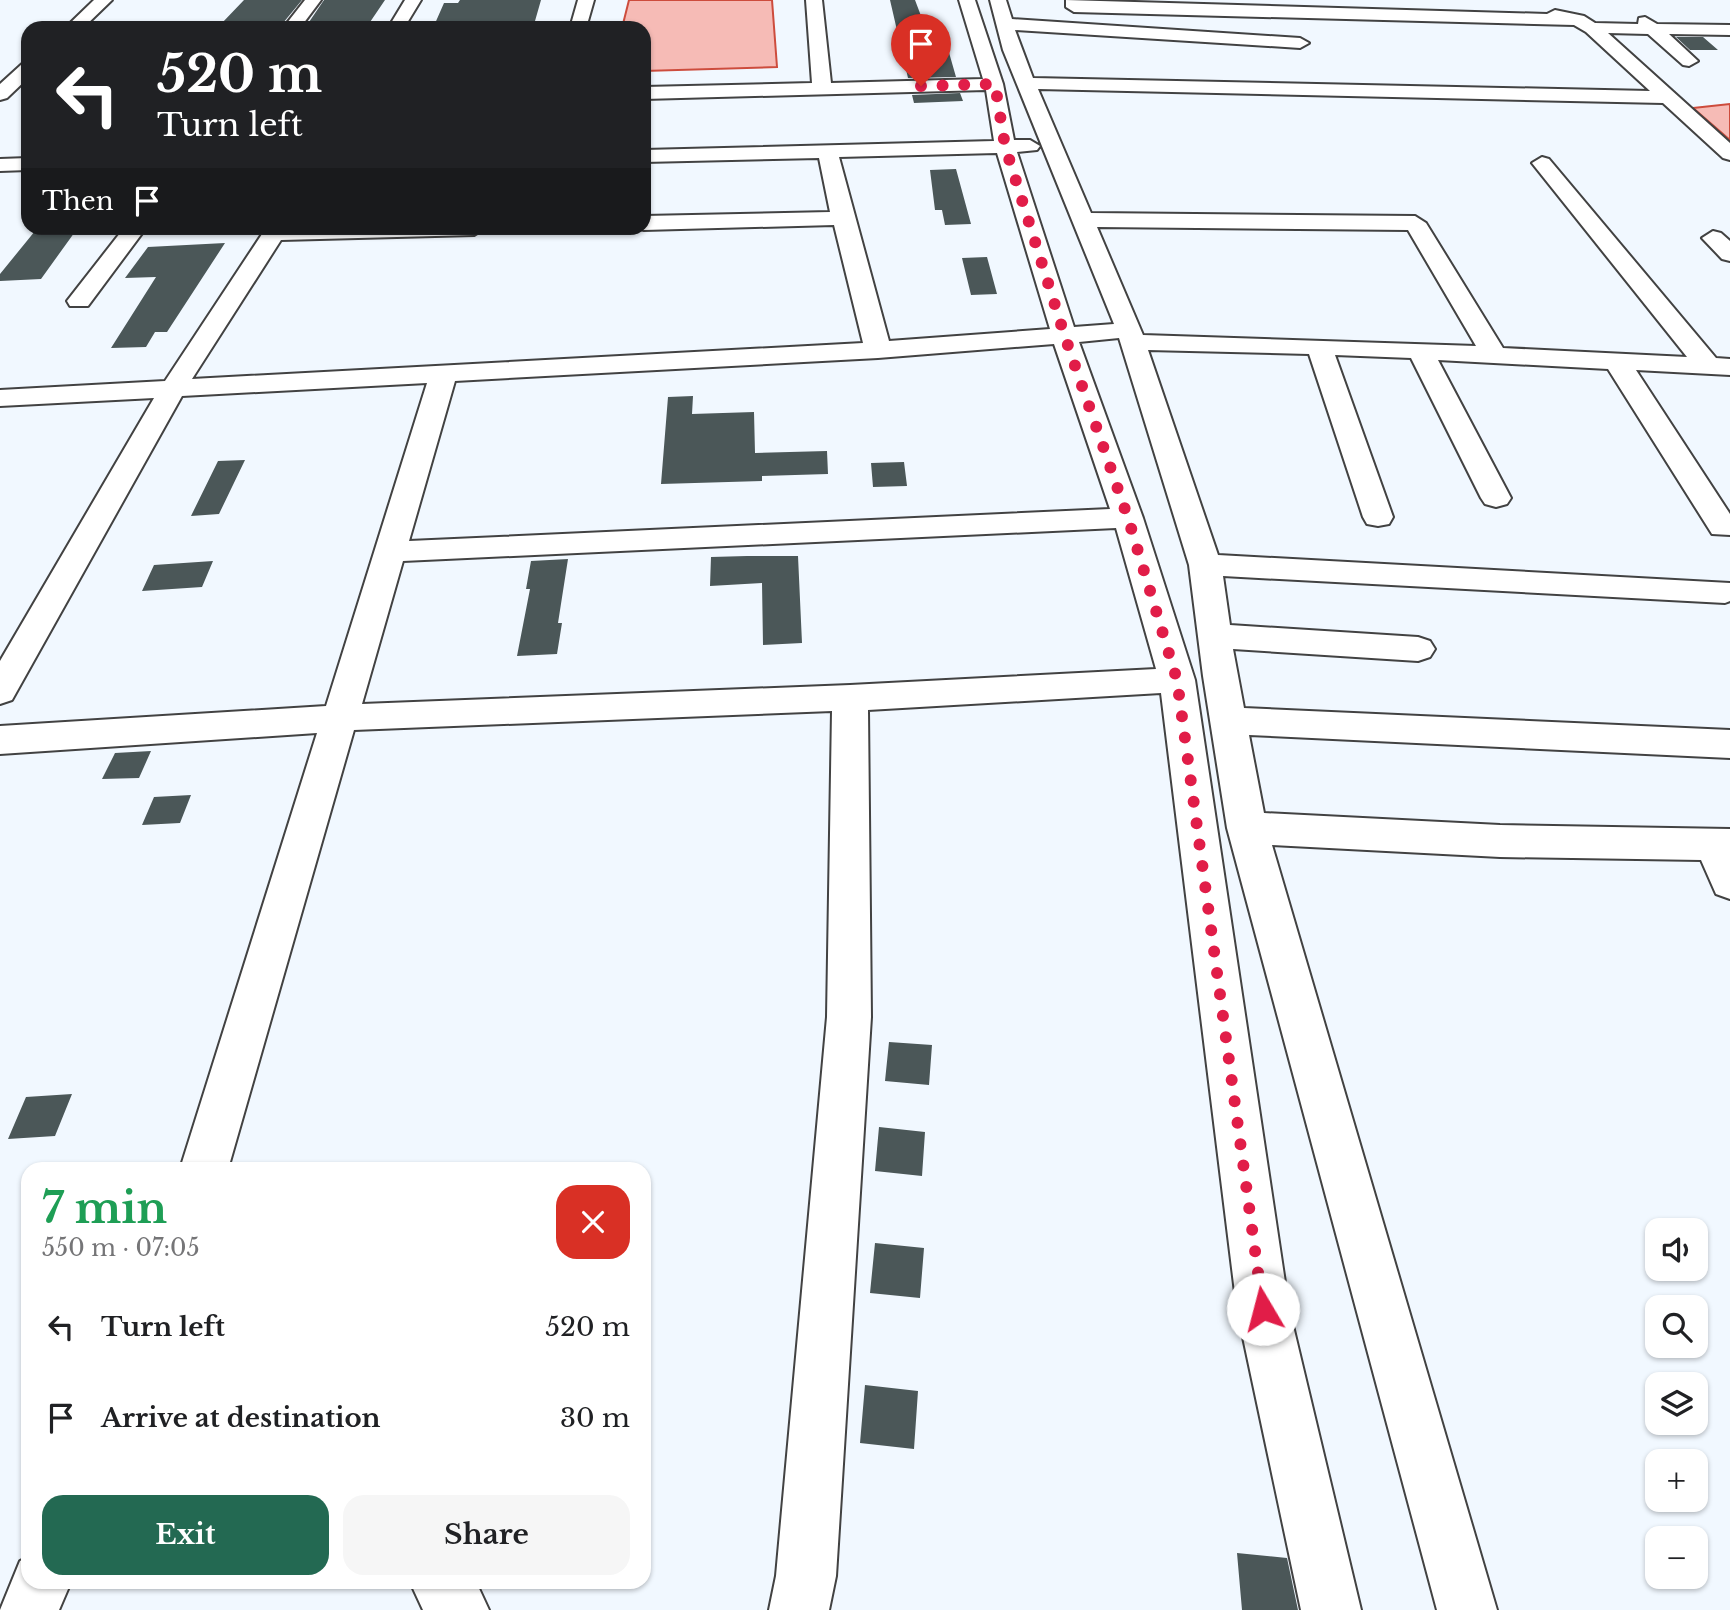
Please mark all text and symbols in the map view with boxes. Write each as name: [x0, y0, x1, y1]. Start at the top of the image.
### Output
pin: [891, 14, 951, 86]
icon: arrive: [902, 25, 940, 63]
text: 520 m: [157, 44, 322, 105]
icon: left: [42, 49, 133, 140]
text: Turn left: [157, 105, 303, 145]
icon: arrive: [128, 182, 166, 220]
text: Then: [42, 185, 114, 217]
text: 7 min: [42, 1182, 167, 1234]
button: close: [556, 1185, 630, 1259]
map controls: [1645, 1218, 1708, 1589]
button: sound: [1645, 1218, 1708, 1281]
text: 550 m · 07:05: [42, 1234, 200, 1262]
position arrow: [1226, 1272, 1300, 1346]
button: search: [1645, 1295, 1708, 1358]
icon: left: [42, 1308, 80, 1346]
text: Turn left: [101, 1311, 225, 1343]
text: 520 m: [545, 1311, 630, 1343]
button: layers: [1645, 1372, 1708, 1435]
icon: arrive: [42, 1399, 80, 1437]
text: Arrive at destination: [101, 1402, 381, 1434]
text: 30 m: [560, 1402, 630, 1434]
button: +: [1645, 1449, 1708, 1512]
button: Exit: [42, 1495, 329, 1575]
button: Share: [343, 1495, 630, 1575]
button: −: [1645, 1526, 1708, 1589]

